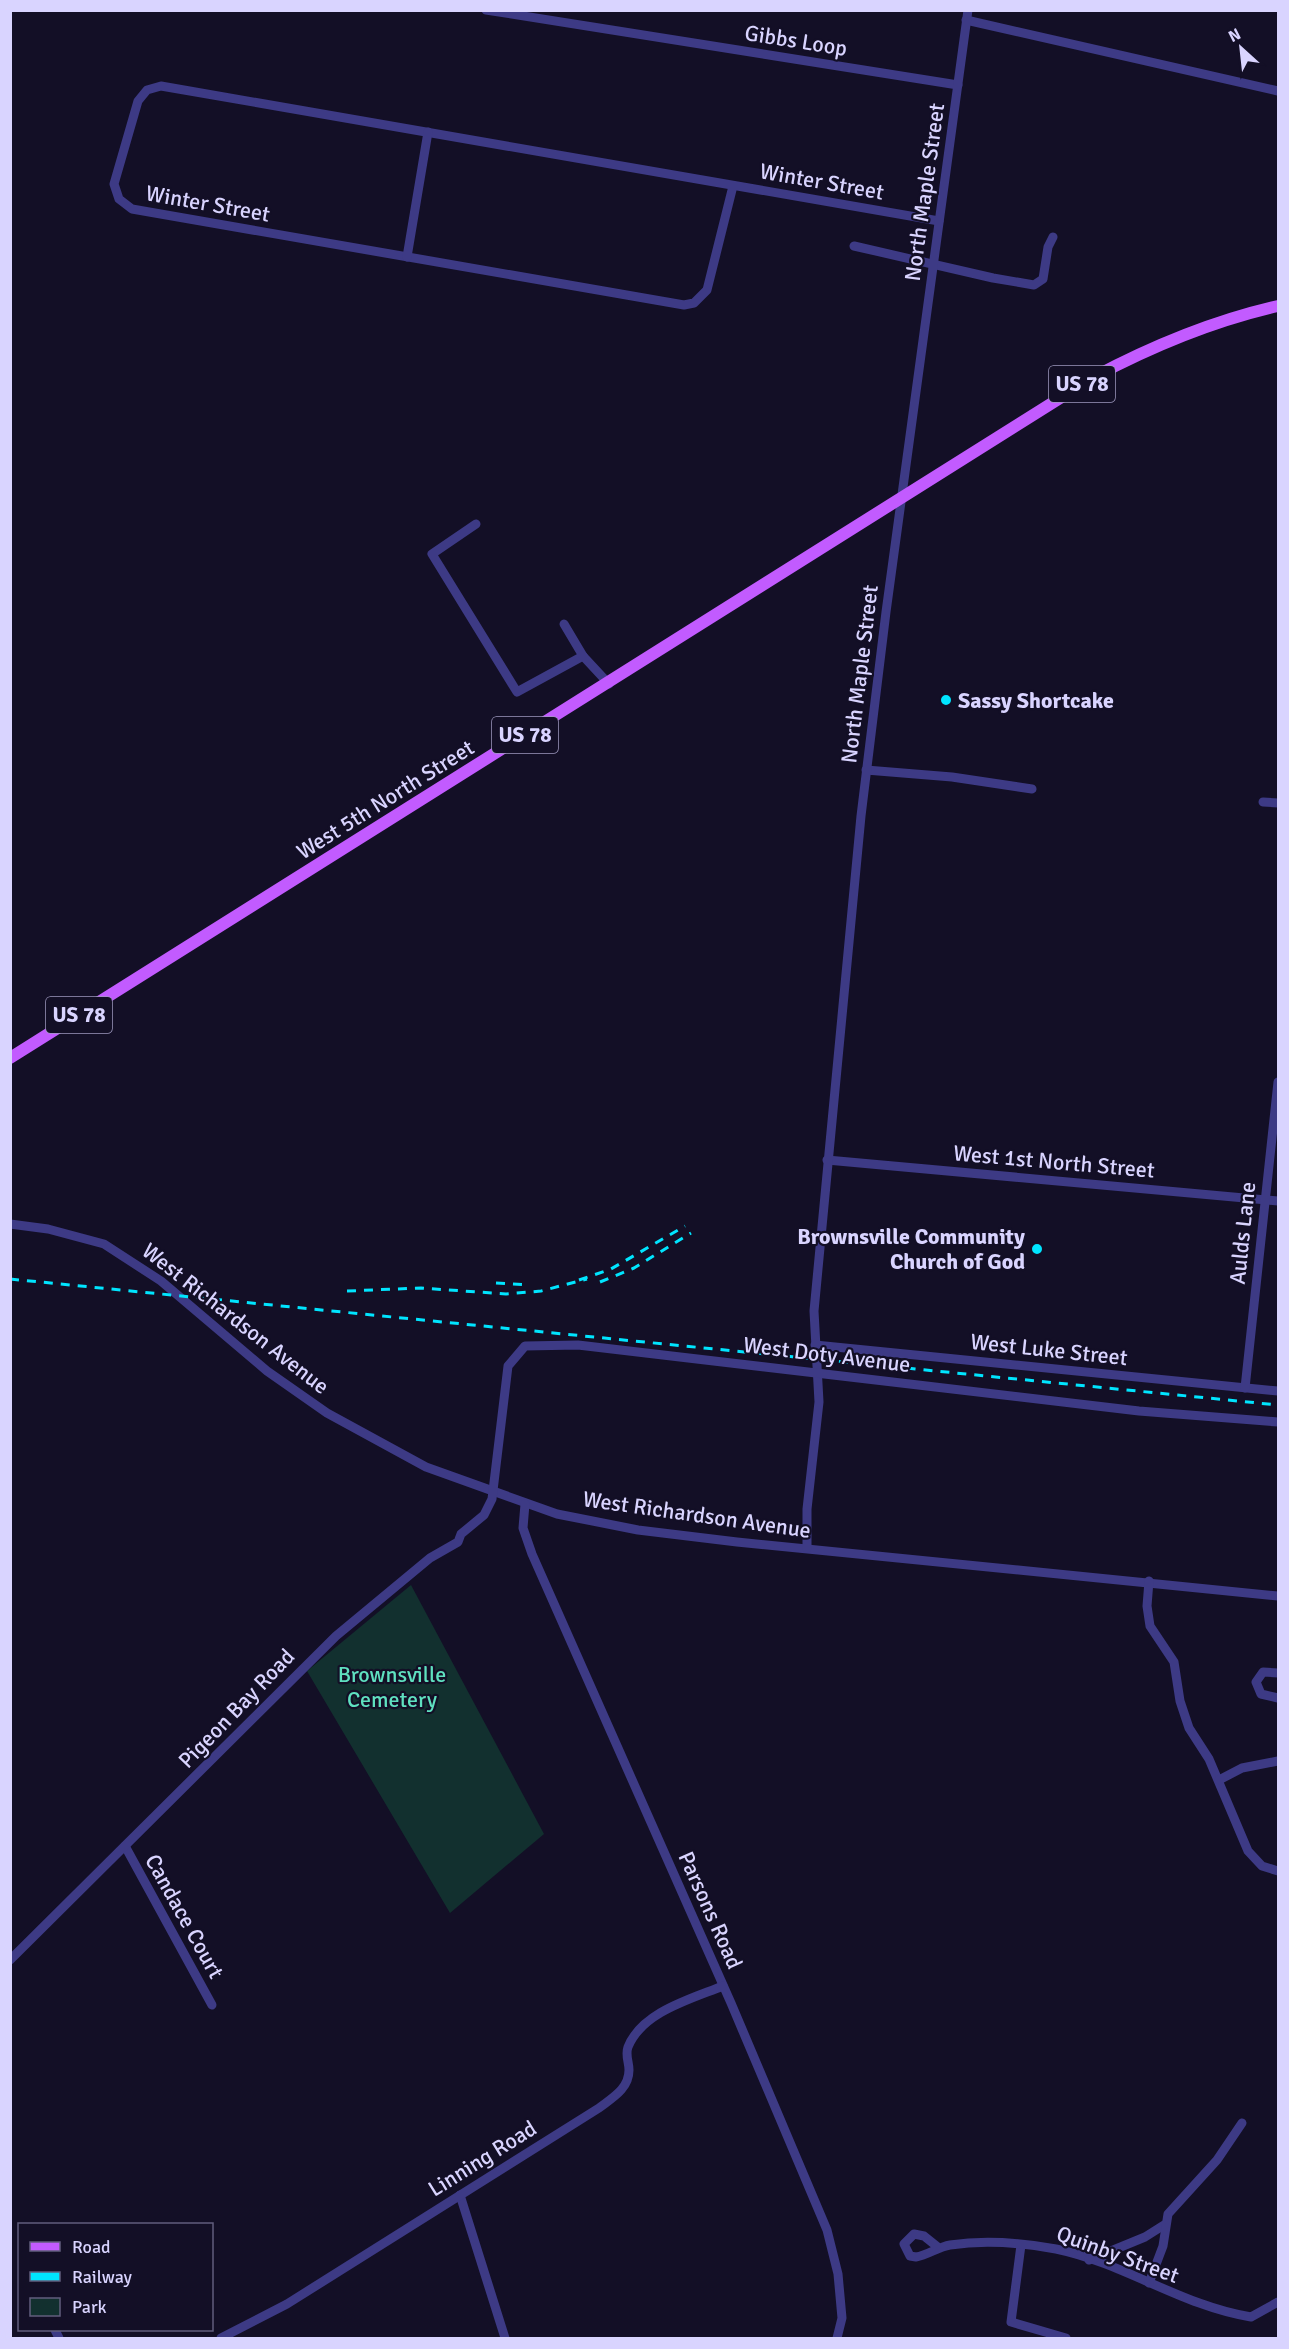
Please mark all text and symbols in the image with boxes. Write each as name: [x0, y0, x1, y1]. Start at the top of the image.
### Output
north arrow: [1211, 18, 1271, 78]
street label: Gibbs Loop: [743, 19, 849, 62]
text: N: [1225, 24, 1244, 47]
street label: North Maple Street: [899, 101, 950, 283]
street label: Winter Street: [758, 157, 886, 206]
street label: Winter Street: [144, 179, 272, 228]
road number: US 78: [1049, 366, 1115, 402]
street label: North Maple Street: [835, 583, 884, 765]
place label: Sassy Shortcake: [958, 687, 1114, 714]
marker: Sassy Shortcake: [939, 693, 953, 707]
road number: US 78: [492, 717, 558, 753]
street label: West 5th North Street: [292, 734, 479, 865]
road number: US 78: [46, 997, 112, 1033]
street label: West 1st North Street: [952, 1139, 1156, 1184]
street label: Aulds Lane: [1224, 1180, 1261, 1286]
place label: Brownsville Community Church of God: [797, 1223, 1025, 1275]
street label: West Richardson Avenue: [137, 1237, 335, 1400]
marker: Brownsville Community Church of God: [1030, 1242, 1044, 1256]
street label: West Luke Street: [969, 1328, 1129, 1371]
street label: West Doty Avenue: [742, 1331, 912, 1378]
street label: West Richardson Avenue: [581, 1485, 813, 1544]
street label: Pigeon Bay Road: [173, 1643, 300, 1774]
park label: Brownsville Cemetery: [338, 1661, 446, 1713]
street label: Parsons Road: [673, 1847, 748, 1973]
street label: Candace Court: [139, 1849, 230, 1983]
street label: Linning Road: [423, 2115, 541, 2202]
street label: Quinby Street: [1053, 2220, 1183, 2289]
legend: [18, 2223, 213, 2331]
text: Road: [72, 2236, 111, 2258]
text: Railway: [72, 2266, 133, 2288]
text: Park: [72, 2296, 107, 2318]

